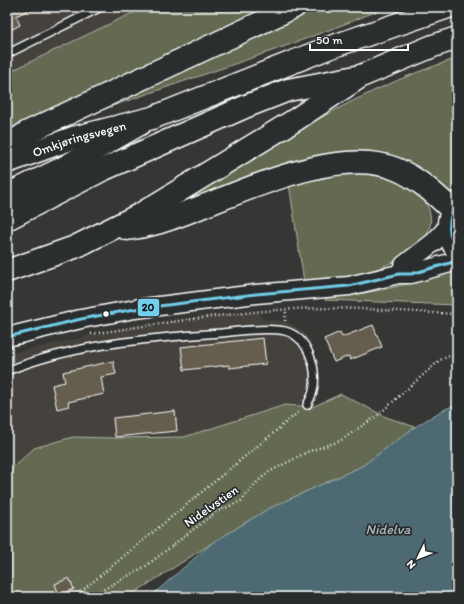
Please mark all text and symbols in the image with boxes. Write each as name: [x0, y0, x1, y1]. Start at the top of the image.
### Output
scale bar: [310, 26, 408, 52]
text: 50 m: [316, 33, 342, 47]
street label: Omkjøringsvegen: [30, 117, 128, 160]
line badge: 20: [137, 298, 160, 317]
text: 20: [142, 301, 155, 314]
unlabelled marker: [101, 309, 111, 319]
street label: Nidelvstien: [181, 482, 241, 530]
water label: Nidelva: [365, 521, 411, 538]
north arrow: [398, 538, 438, 578]
text: N: [404, 557, 418, 572]

